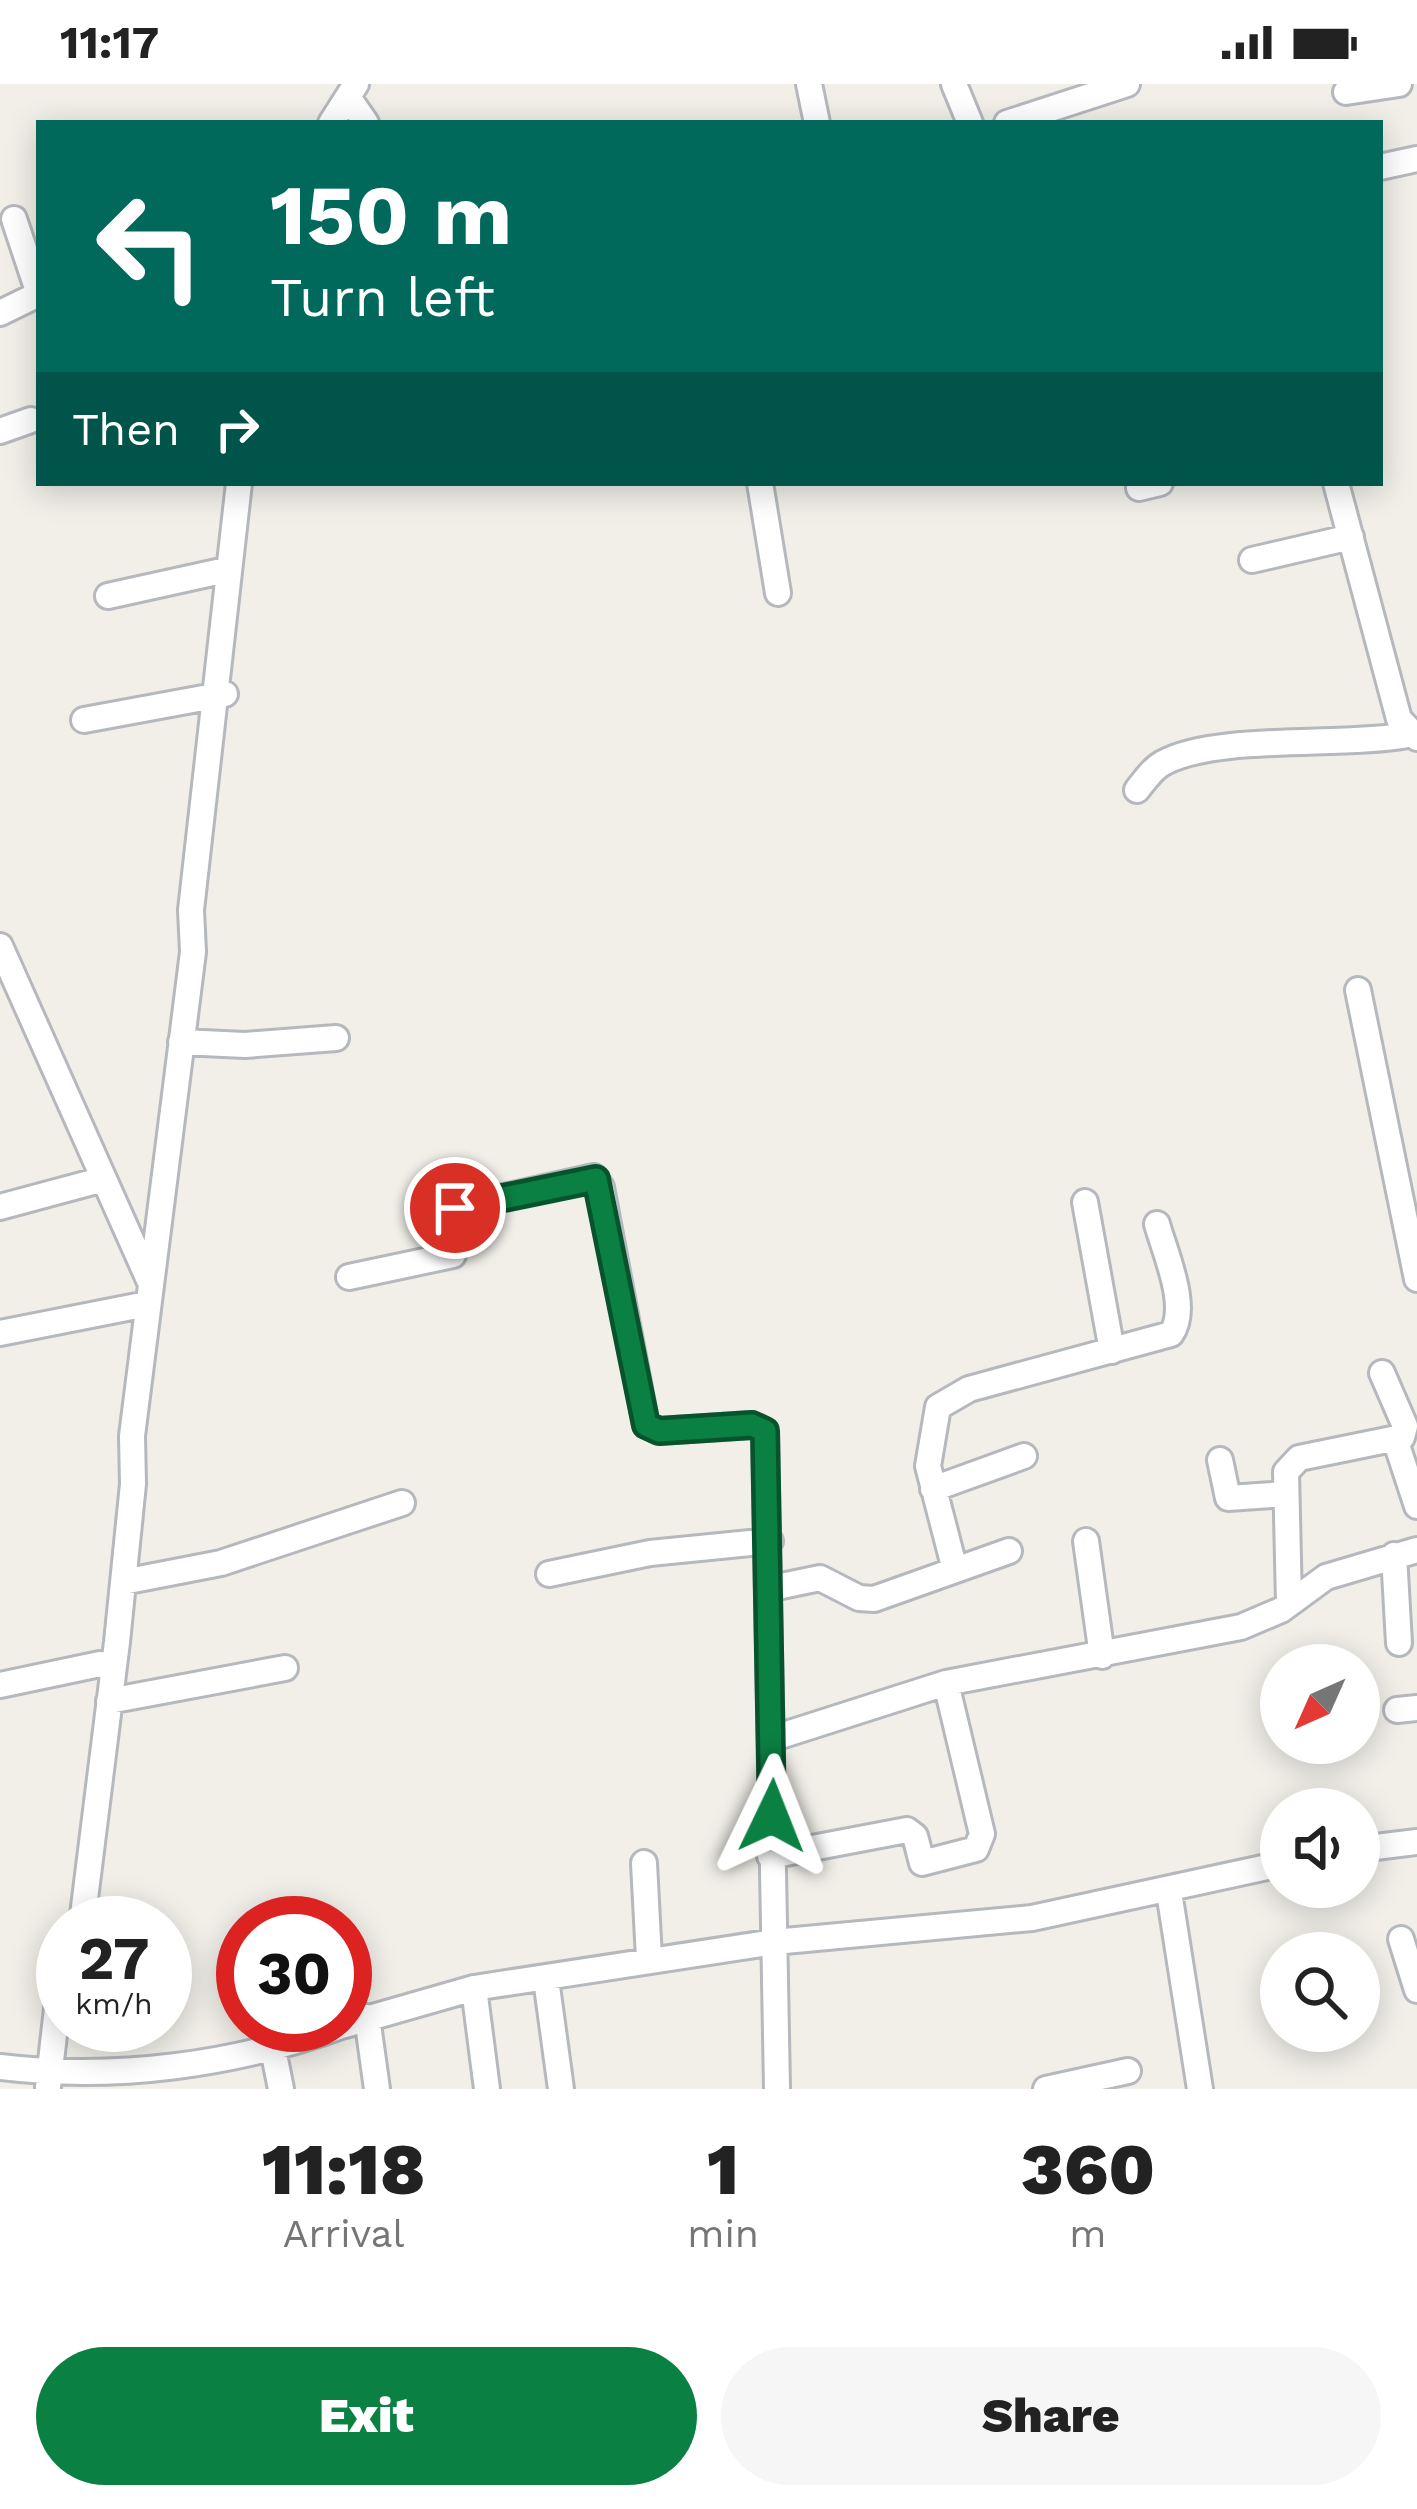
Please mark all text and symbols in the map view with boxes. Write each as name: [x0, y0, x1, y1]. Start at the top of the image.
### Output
text: 11:17: [60, 16, 159, 69]
text: 150 m: [270, 166, 512, 264]
icon: left: [72, 168, 228, 324]
text: Turn left: [270, 266, 495, 329]
icon: right: [204, 396, 270, 462]
text: Then: [72, 403, 180, 456]
pin: [404, 1157, 506, 1259]
icon: arrive: [422, 1175, 488, 1241]
north arrow: [1260, 1644, 1380, 1764]
map controls: [1260, 1644, 1380, 2052]
position arrow: [709, 1753, 835, 1879]
button: sound: [1260, 1788, 1380, 1908]
speed limit sign: 30: [216, 1896, 372, 2052]
text: 27: [78, 1923, 150, 1994]
button: search: [1260, 1932, 1380, 2052]
text: km/h: [75, 1986, 153, 2021]
text: 11:18: [262, 2127, 425, 2211]
text: 1: [707, 2127, 739, 2211]
text: 360: [1021, 2127, 1155, 2211]
text: Arrival: [283, 2211, 404, 2256]
text: min: [687, 2211, 759, 2256]
text: m: [1069, 2211, 1107, 2256]
button: Exit: [36, 2347, 697, 2485]
button: Share: [721, 2347, 1381, 2485]

